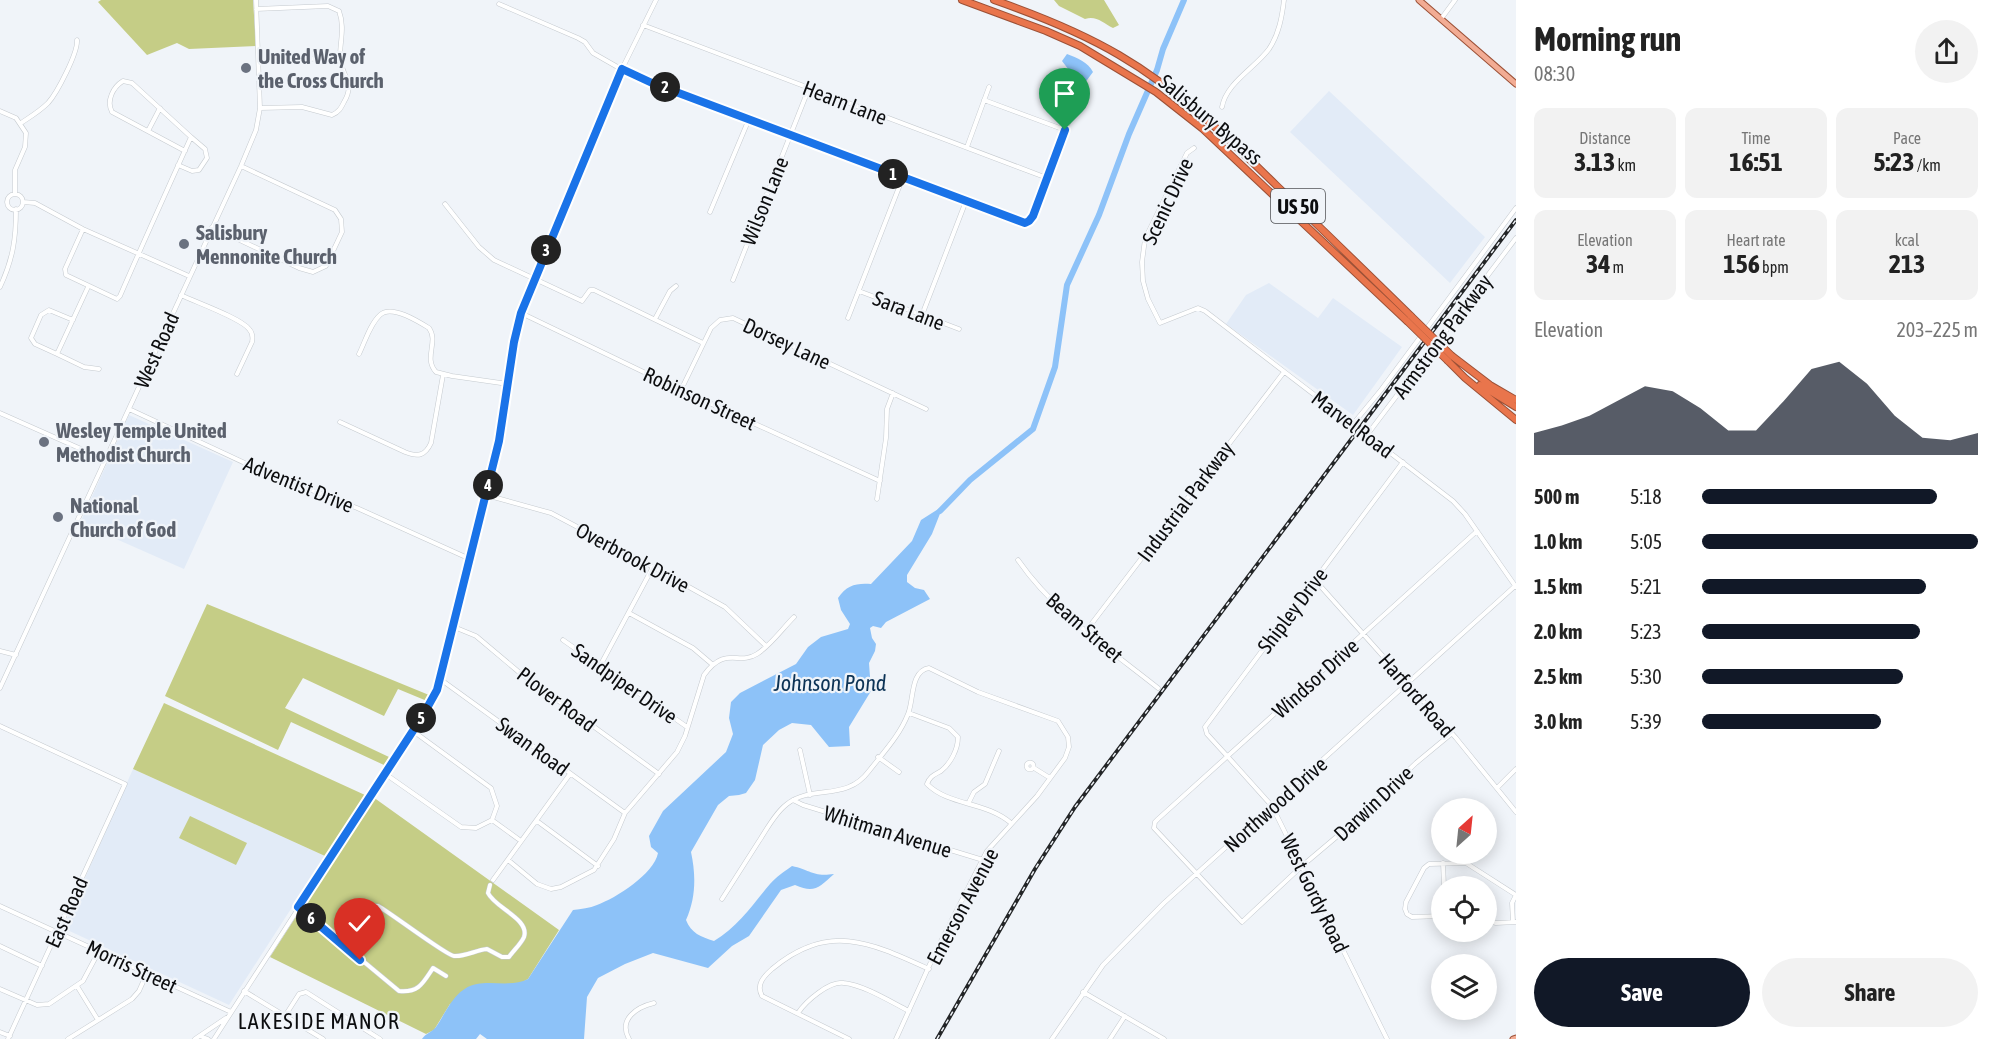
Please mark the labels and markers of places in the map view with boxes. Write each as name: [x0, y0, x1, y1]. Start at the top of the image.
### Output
place label: United Way of the Cross Church: [257, 44, 384, 92]
marker: United Way of the Cross Church: [239, 61, 253, 75]
pin: [1039, 68, 1090, 130]
pin: 2: [650, 72, 680, 102]
pin: 1: [878, 159, 908, 189]
place label: Salisbury Mennonite Church: [196, 220, 337, 268]
pin: 3: [531, 235, 561, 265]
marker: Salisbury Mennonite Church: [177, 237, 191, 251]
place label: Wesley Temple United Methodist Church: [55, 418, 227, 466]
marker: Wesley Temple United Methodist Church: [37, 435, 51, 449]
pin: 4: [473, 470, 503, 500]
place label: National Church of God: [70, 493, 176, 541]
marker: National Church of God: [51, 510, 65, 524]
pin: 5: [406, 703, 436, 733]
pin: [334, 898, 385, 960]
pin: 6: [296, 903, 326, 933]

